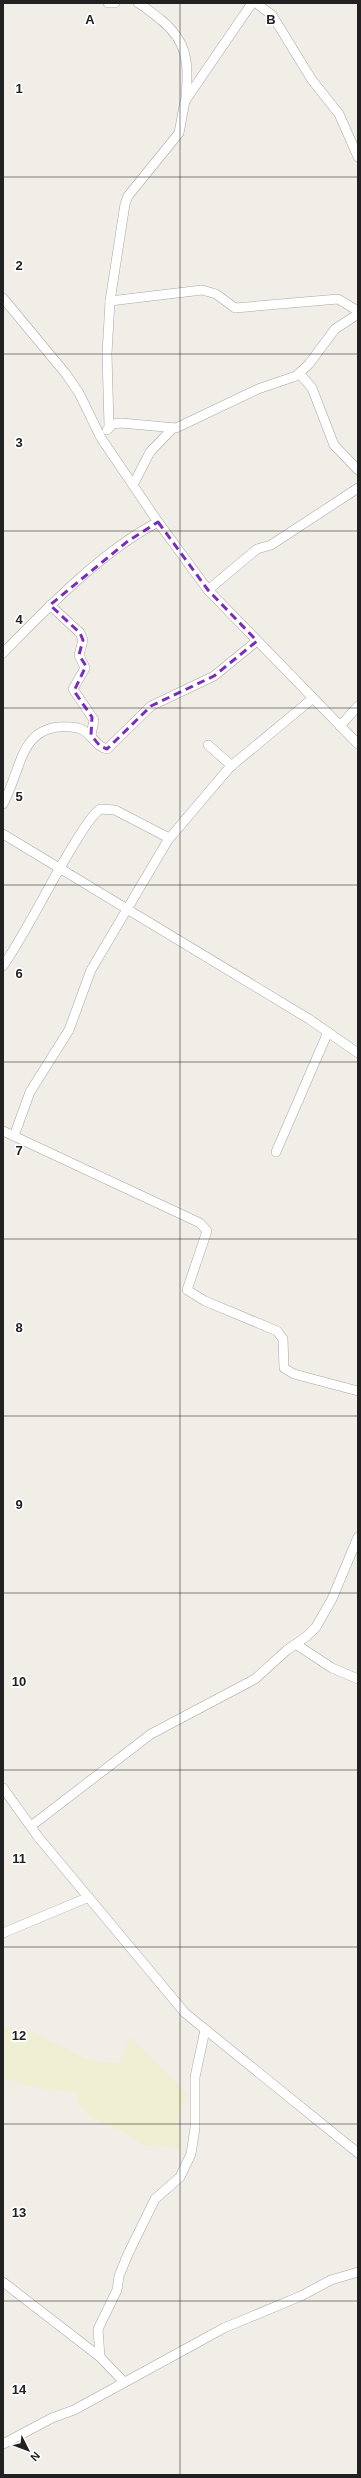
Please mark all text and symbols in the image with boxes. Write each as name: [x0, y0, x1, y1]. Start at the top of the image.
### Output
text: A: [85, 12, 95, 27]
text: B: [266, 12, 276, 27]
text: 1: [15, 81, 23, 96]
text: 2: [15, 258, 23, 273]
text: 3: [15, 435, 23, 450]
text: 4: [15, 612, 23, 627]
text: 5: [15, 789, 23, 804]
text: 6: [15, 966, 23, 981]
text: 7: [15, 1143, 23, 1158]
text: 8: [15, 1320, 23, 1335]
text: 9: [15, 1497, 23, 1512]
text: 10: [12, 1674, 26, 1689]
text: 11: [12, 1851, 26, 1866]
text: 12: [12, 2028, 26, 2043]
text: 13: [12, 2205, 26, 2220]
text: 14: [12, 2382, 27, 2397]
north arrow: [8, 2430, 48, 2470]
text: N: [28, 2450, 43, 2464]

